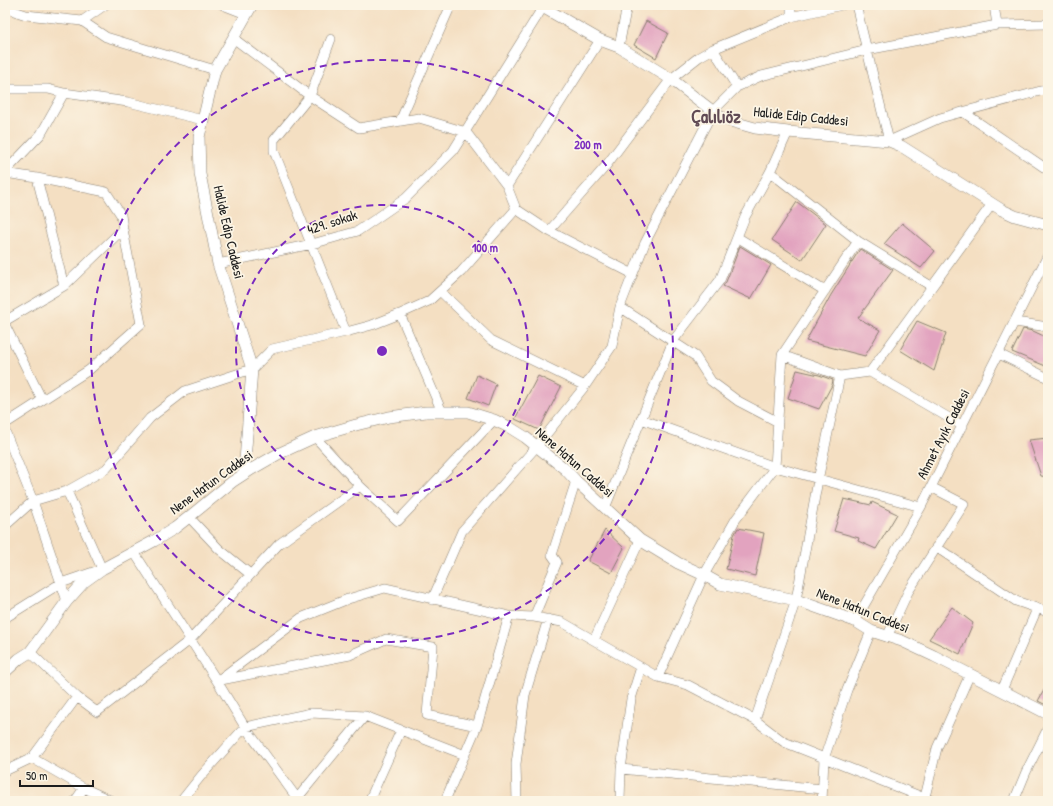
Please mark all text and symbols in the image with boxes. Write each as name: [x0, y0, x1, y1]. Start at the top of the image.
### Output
street label: Halide Edip Caddesi: [753, 101, 849, 131]
district label: Çalılıöz: [691, 104, 741, 129]
text: 200 m: [574, 136, 602, 153]
street label: Halide Edip Caddesi: [209, 183, 249, 281]
street label: 429. sokak: [305, 205, 359, 238]
text: 100 m: [472, 239, 498, 256]
centre of rings: [375, 344, 389, 358]
street label: Ahmet Ayık Caddesi: [912, 385, 974, 483]
street label: Nene Hatun Caddesi: [532, 422, 619, 501]
street label: Nene Hatun Caddesi: [165, 445, 256, 518]
street label: Nene Hatun Caddesi: [814, 582, 912, 637]
scale bar: [20, 762, 93, 788]
text: 50 m: [26, 767, 47, 784]

